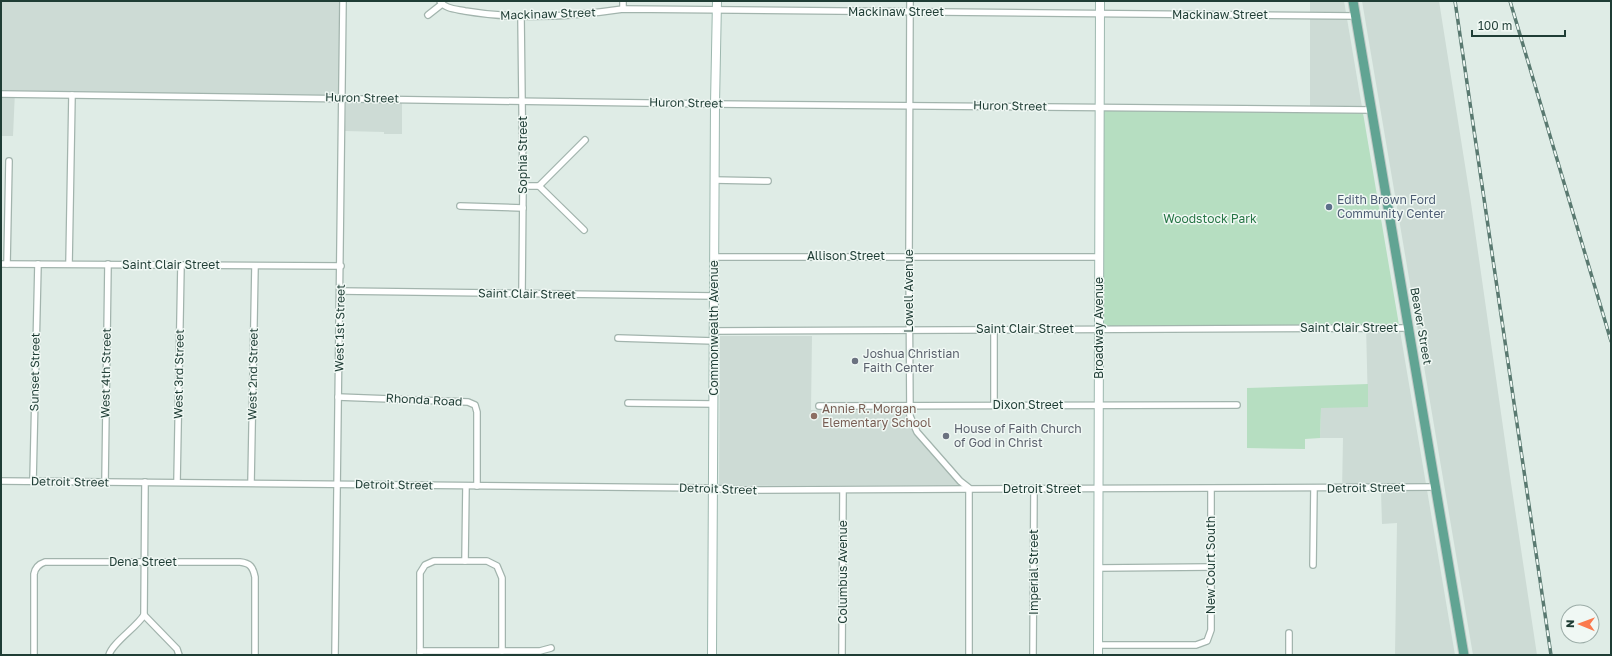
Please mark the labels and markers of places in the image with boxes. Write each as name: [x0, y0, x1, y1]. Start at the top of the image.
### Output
place label: Edith Brown Ford Community Center: [1337, 192, 1445, 221]
marker: Edith Brown Ford Community Center: [1324, 202, 1334, 212]
place label: Joshua Christian Faith Center: [863, 346, 960, 375]
marker: Joshua Christian Faith Center: [850, 356, 860, 366]
place label: Annie R. Morgan Elementary School: [822, 401, 931, 430]
marker: Annie R. Morgan Elementary School: [809, 411, 819, 421]
place label: House of Faith Church of God in Christ: [954, 421, 1082, 450]
marker: House of Faith Church of God in Christ: [941, 431, 951, 441]

